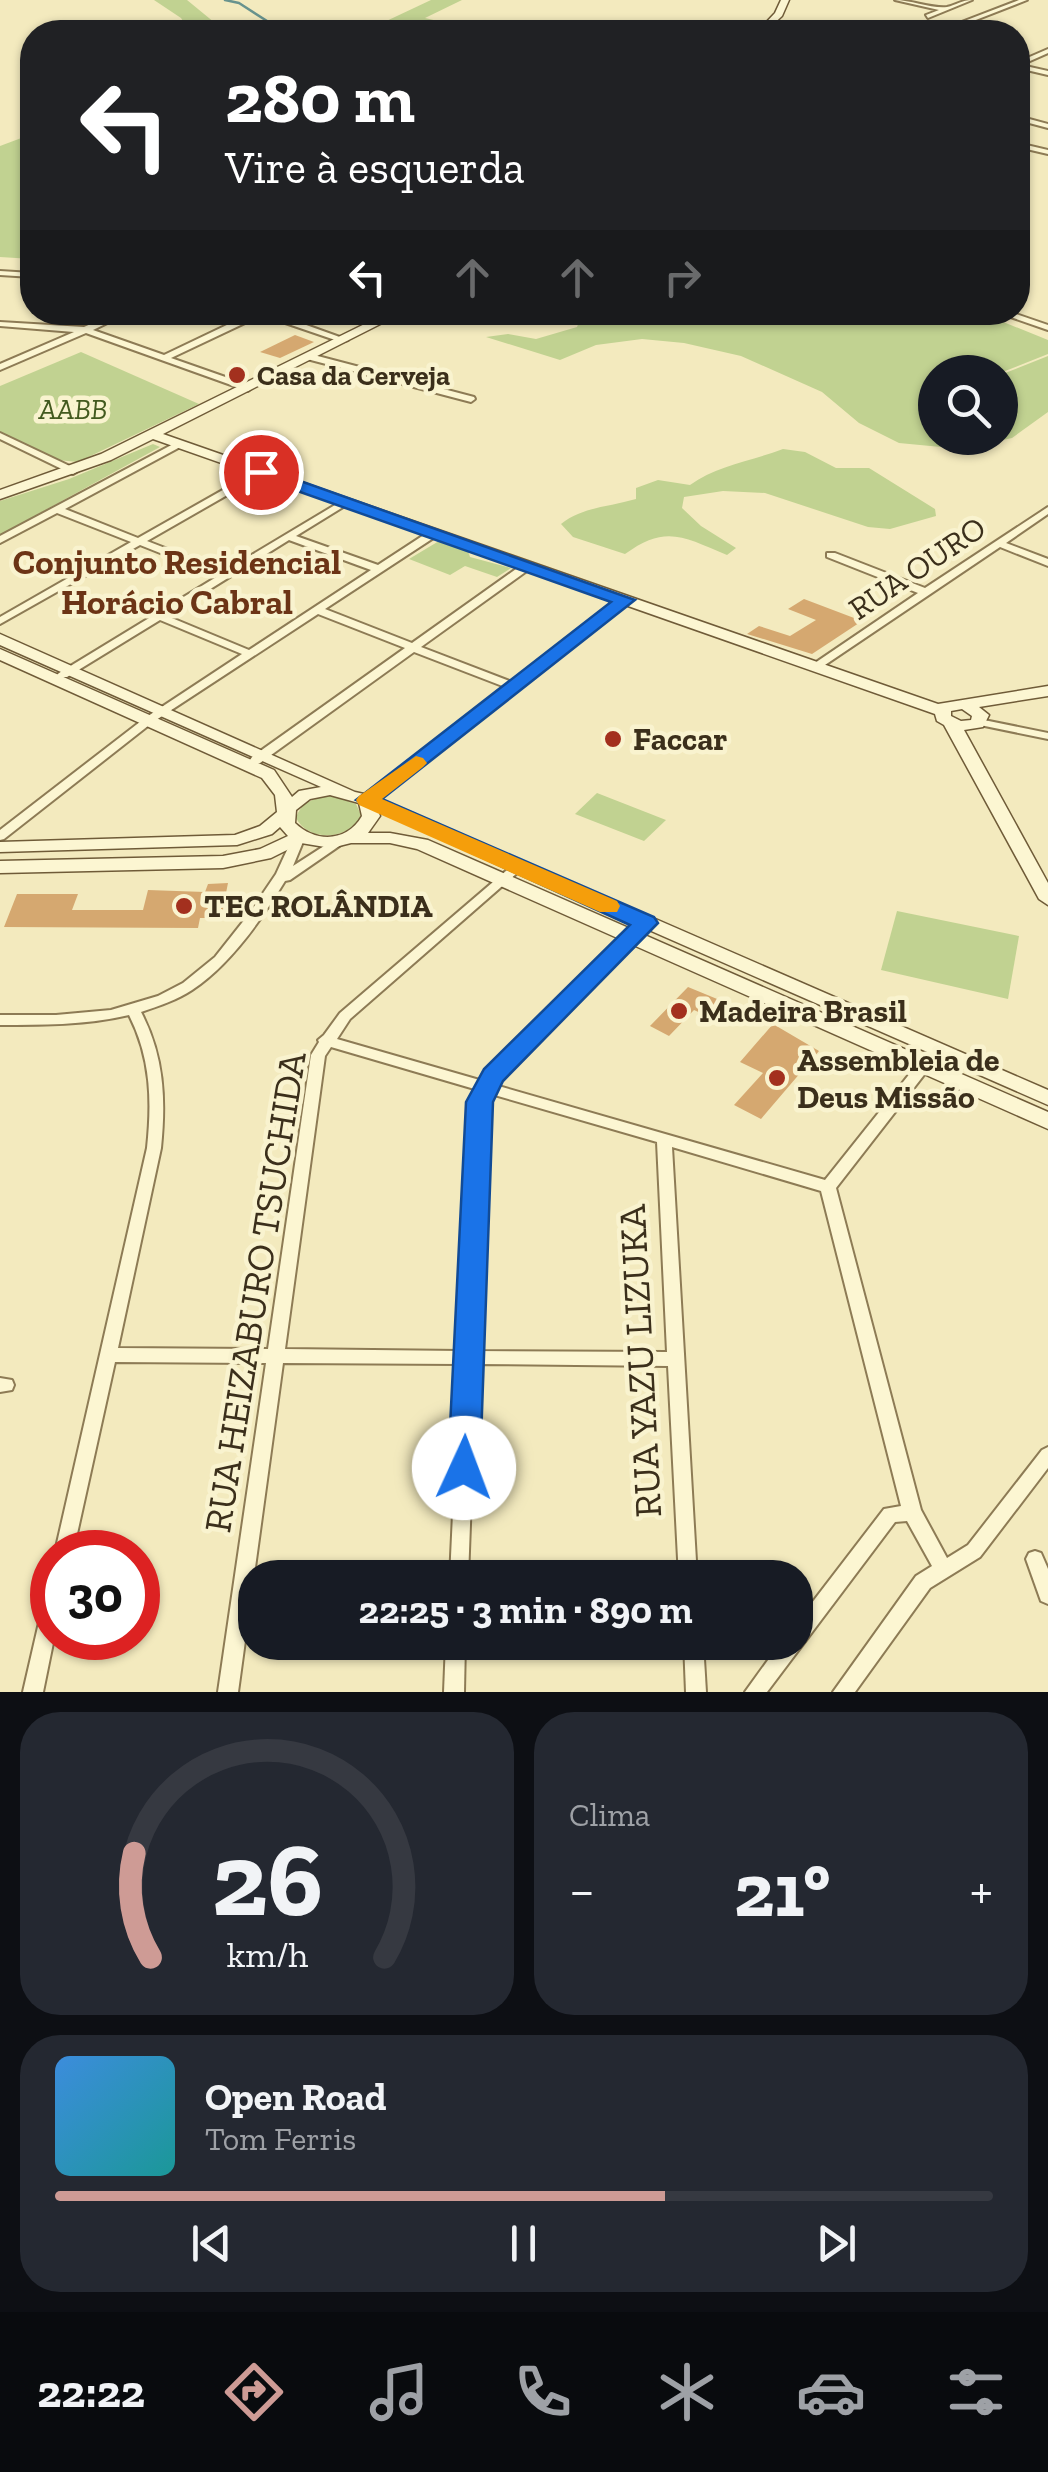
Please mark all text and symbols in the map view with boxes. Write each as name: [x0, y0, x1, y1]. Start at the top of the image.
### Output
text: 280 m: [225, 56, 415, 140]
icon: left: [60, 60, 190, 190]
text: Vire à esquerda: [225, 141, 525, 195]
icon: left: [340, 250, 395, 305]
icon: ahead: [445, 250, 500, 305]
icon: ahead: [550, 250, 605, 305]
icon: right: [655, 250, 710, 305]
map controls: [918, 355, 1018, 455]
button: search: [918, 355, 1018, 455]
place label: Casa da Cerveja: [257, 359, 450, 392]
marker: Casa da Cerveja: [226, 364, 248, 386]
park label: AABB: [38, 393, 107, 426]
pin: [219, 430, 304, 515]
icon: arrive: [234, 445, 289, 500]
street label: RUA OURO: [841, 508, 993, 628]
district label: Conjunto Residencial Horácio Cabral: [13, 541, 341, 623]
place label: Faccar: [633, 720, 727, 758]
marker: Faccar: [602, 728, 624, 750]
place label: TEC ROLÂNDIA: [204, 887, 432, 925]
marker: TEC ROLÂNDIA: [173, 895, 195, 917]
place label: Madeira Brasil: [699, 992, 907, 1030]
marker: Madeira Brasil: [668, 1000, 690, 1022]
place label: Assembleia de Deus Missão: [797, 1041, 1000, 1116]
street label: RUA HEIZABURO TSUCHIDA: [194, 1048, 316, 1536]
marker: Assembleia de Deus Missão: [766, 1067, 788, 1089]
street label: RUA YAZU LIZUKA: [609, 1203, 671, 1519]
position arrow: [412, 1416, 516, 1520]
speed limit sign: 30: [30, 1530, 160, 1660]
text: 22:25 · 3 min · 890 m: [358, 1587, 693, 1633]
text: Clima: [569, 1796, 650, 1834]
text: 26: [211, 1817, 323, 1942]
text: 21°: [734, 1845, 830, 1935]
text: −: [569, 1857, 595, 1923]
text: +: [970, 1857, 993, 1923]
text: km/h: [226, 1933, 308, 1976]
text: Open Road: [205, 2074, 387, 2120]
text: Tom Ferris: [205, 2120, 356, 2158]
icon: previous: [184, 2216, 239, 2271]
icon: pause: [496, 2216, 551, 2271]
icon: next: [809, 2216, 864, 2271]
icon: directions: [219, 2357, 289, 2427]
icon: music: [364, 2357, 434, 2427]
icon: phone: [508, 2357, 578, 2427]
icon: climate: [652, 2357, 722, 2427]
icon: car: [796, 2357, 866, 2427]
icon: filters: [941, 2357, 1011, 2427]
text: 22:22: [37, 2365, 145, 2419]

